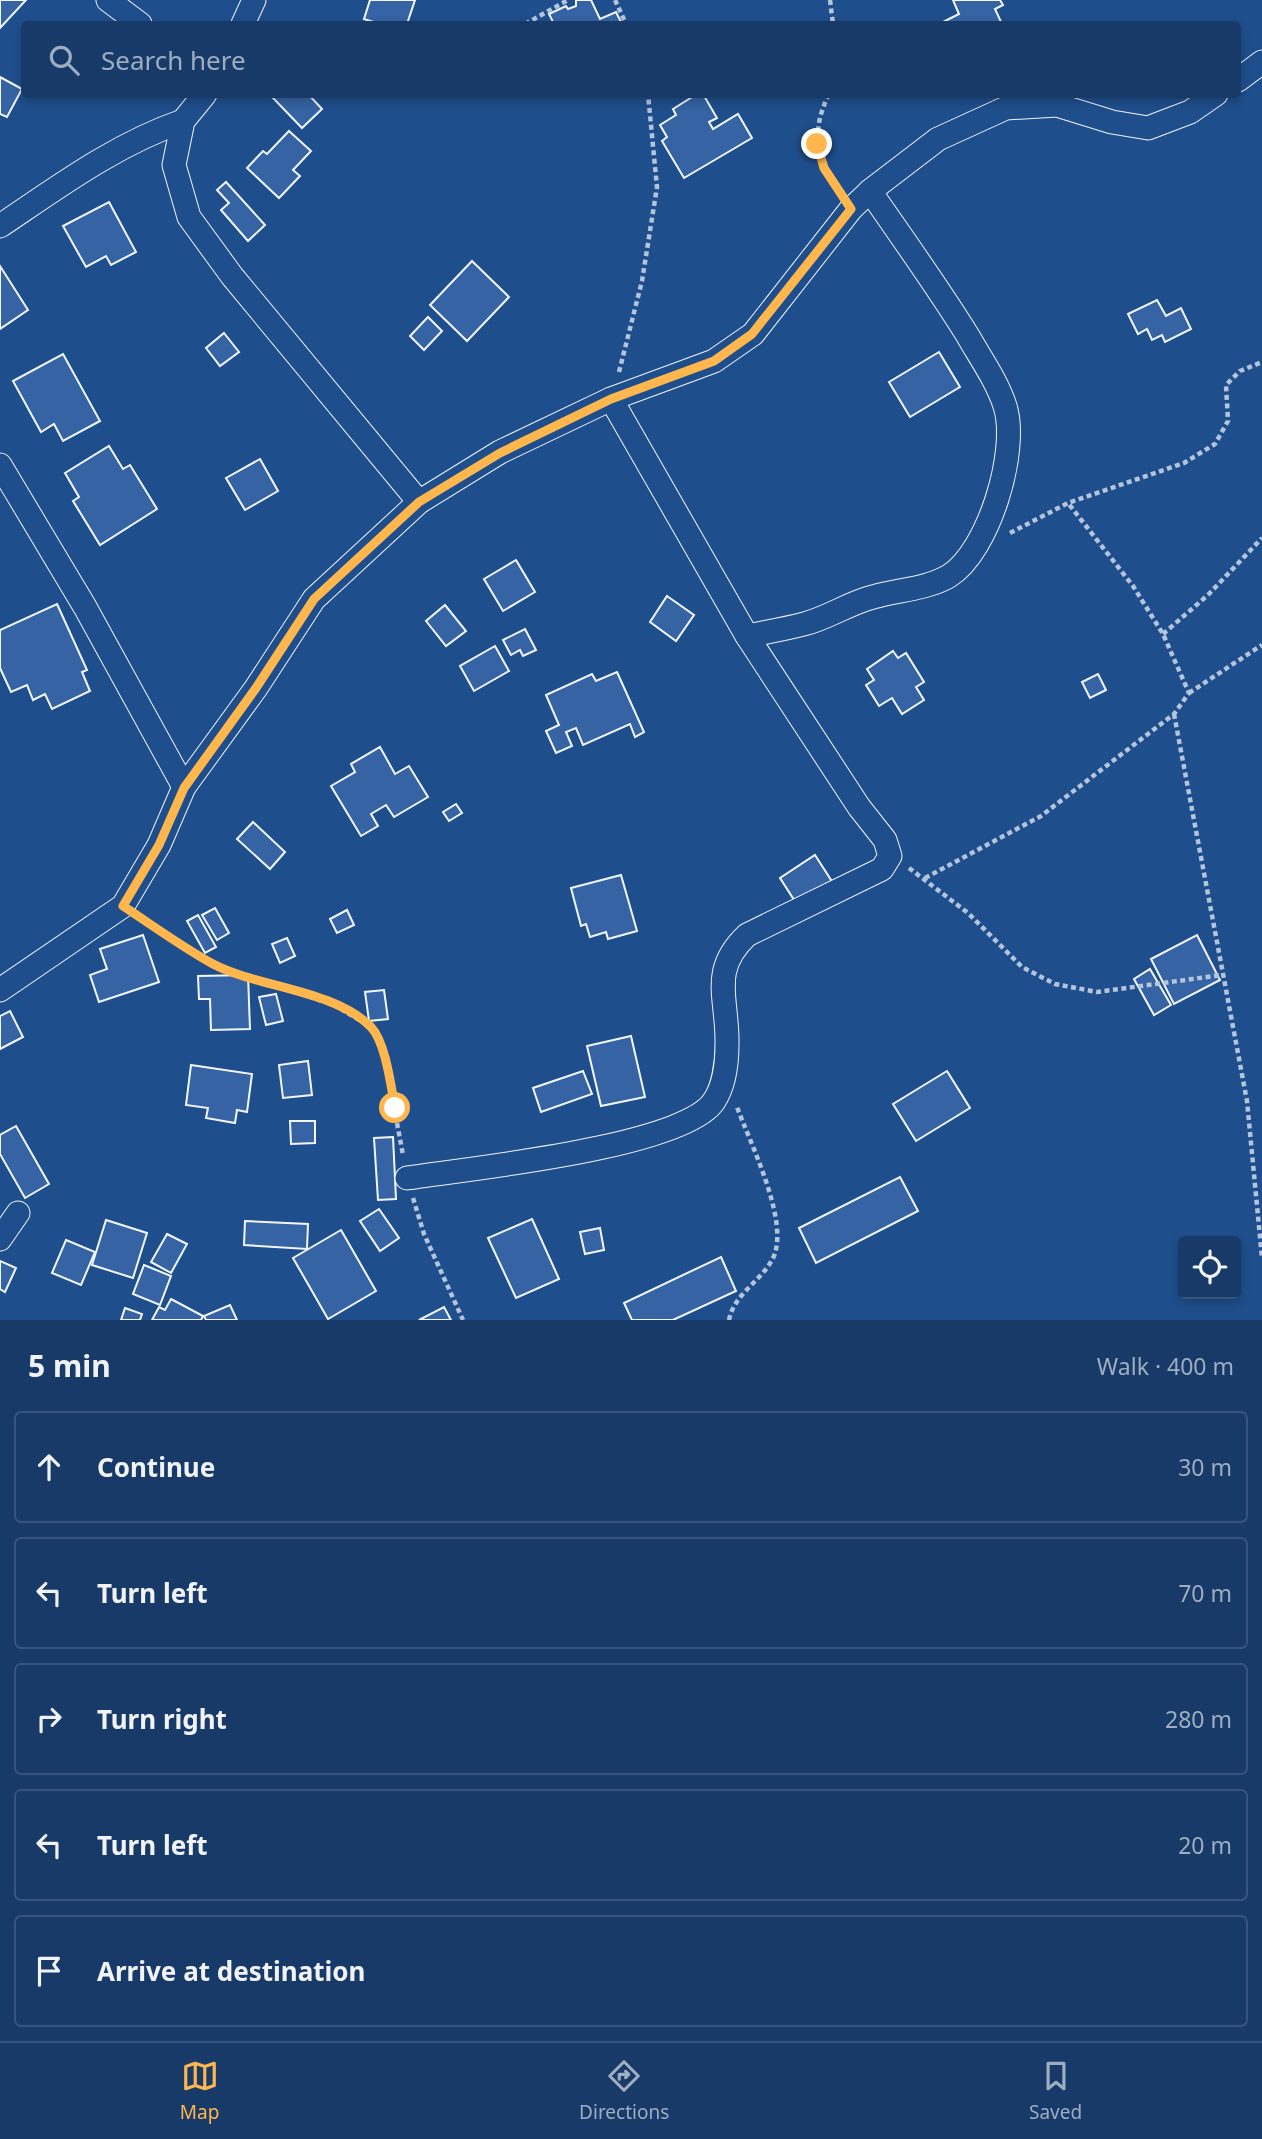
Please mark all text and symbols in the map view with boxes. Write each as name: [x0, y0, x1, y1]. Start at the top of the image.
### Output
search box: [21, 21, 1241, 98]
icon: search: [45, 41, 83, 79]
text: Search here: [101, 42, 246, 78]
route end: [801, 128, 832, 159]
route start: [379, 1092, 410, 1123]
map controls: [1178, 1236, 1241, 1299]
button: locate: [1178, 1236, 1241, 1299]
text: 5 min: [28, 1345, 111, 1386]
text: Walk · 400 m: [1097, 1350, 1234, 1382]
icon: ahead: [30, 1448, 68, 1486]
text: Continue: [97, 1449, 215, 1485]
text: 30 m: [1178, 1451, 1232, 1483]
icon: left: [30, 1574, 68, 1612]
text: Turn left: [97, 1575, 208, 1611]
text: 70 m: [1178, 1577, 1232, 1609]
icon: right: [30, 1700, 68, 1738]
text: Turn right: [97, 1701, 227, 1737]
text: 280 m: [1165, 1703, 1232, 1735]
icon: left: [30, 1826, 68, 1864]
text: Turn left: [97, 1827, 208, 1863]
text: 20 m: [1178, 1829, 1232, 1861]
icon: arrive: [30, 1952, 68, 1990]
text: Arrive at destination: [97, 1953, 366, 1989]
tab: Map: [180, 2057, 219, 2125]
tab: Directions: [579, 2057, 669, 2125]
tab: Saved: [1029, 2057, 1082, 2125]

